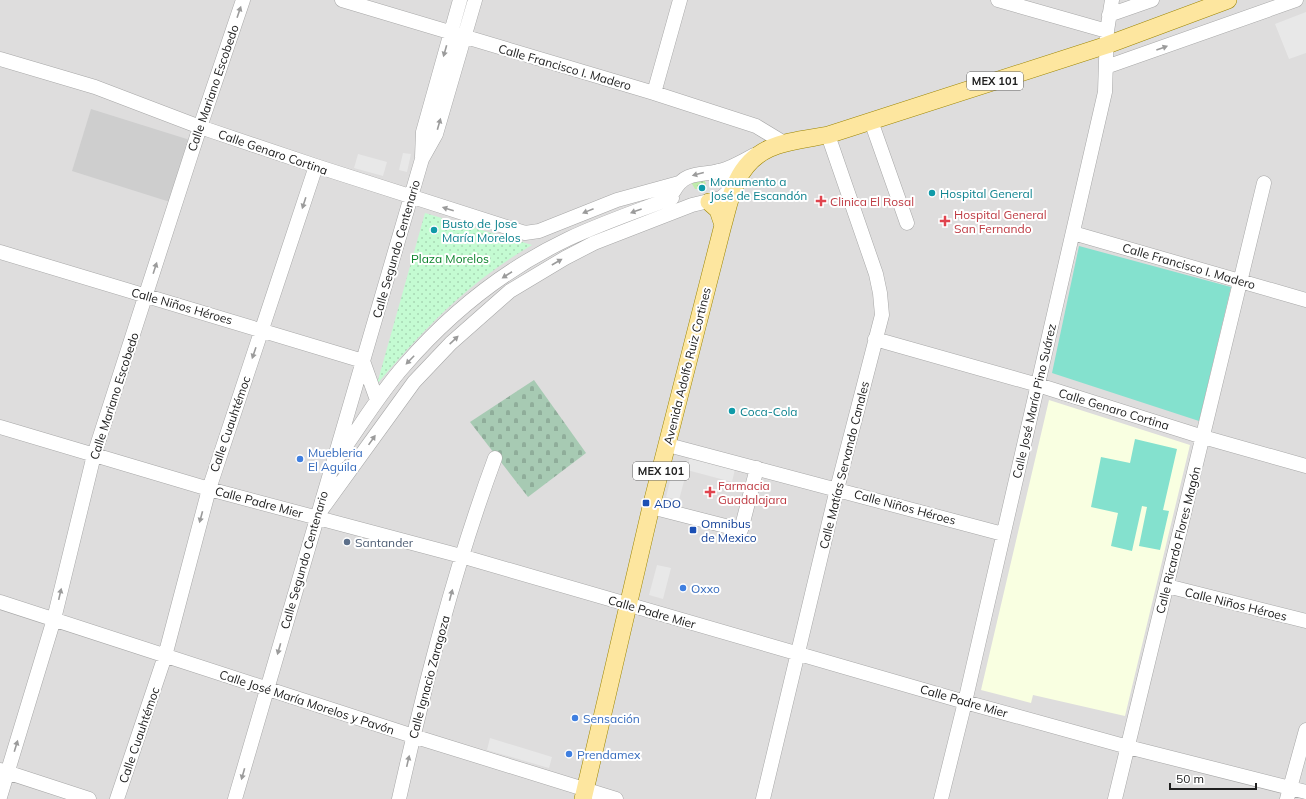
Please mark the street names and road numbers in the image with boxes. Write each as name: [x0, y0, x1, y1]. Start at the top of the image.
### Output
street label: Calle Mariano Escobedo: [184, 23, 242, 153]
street label: Calle Francisco I. Madero: [497, 41, 633, 93]
road number: MEX 101: [967, 72, 1023, 90]
street label: Calle Genaro Cortina: [216, 126, 330, 178]
street label: Calle Segundo Centenario: [369, 178, 423, 320]
street label: Calle Francisco I. Madero: [1121, 240, 1257, 292]
street label: Calle Niños Héroes: [130, 284, 234, 328]
street label: Avenida Adolfo Ruiz Cortines: [660, 286, 714, 446]
street label: Calle José María Pino Suárez: [1009, 322, 1059, 480]
street label: Calle Mariano Escobedo: [86, 330, 142, 462]
street label: Calle Cuauhtémoc: [207, 374, 254, 474]
street label: Calle Matías Servando Canales: [816, 379, 872, 551]
street label: Calle Genaro Cortina: [1057, 385, 1171, 433]
road number: MEX 101: [633, 462, 689, 480]
street label: Calle Ricardo Flores Magón: [1152, 465, 1204, 615]
street label: Calle Padre Mier: [213, 483, 305, 521]
street label: Calle Niños Héroes: [852, 486, 958, 528]
street label: Calle Segundo Centenario: [277, 489, 331, 631]
street label: Calle Niños Héroes: [1183, 584, 1289, 624]
street label: Calle Padre Mier: [606, 592, 698, 632]
street label: Calle Ignacio Zaragoza: [405, 614, 453, 740]
street label: Calle José María Morelos y Pavón: [218, 667, 396, 737]
street label: Calle Padre Mier: [918, 681, 1010, 721]
street label: Calle Cuauhtémoc: [116, 685, 163, 785]

